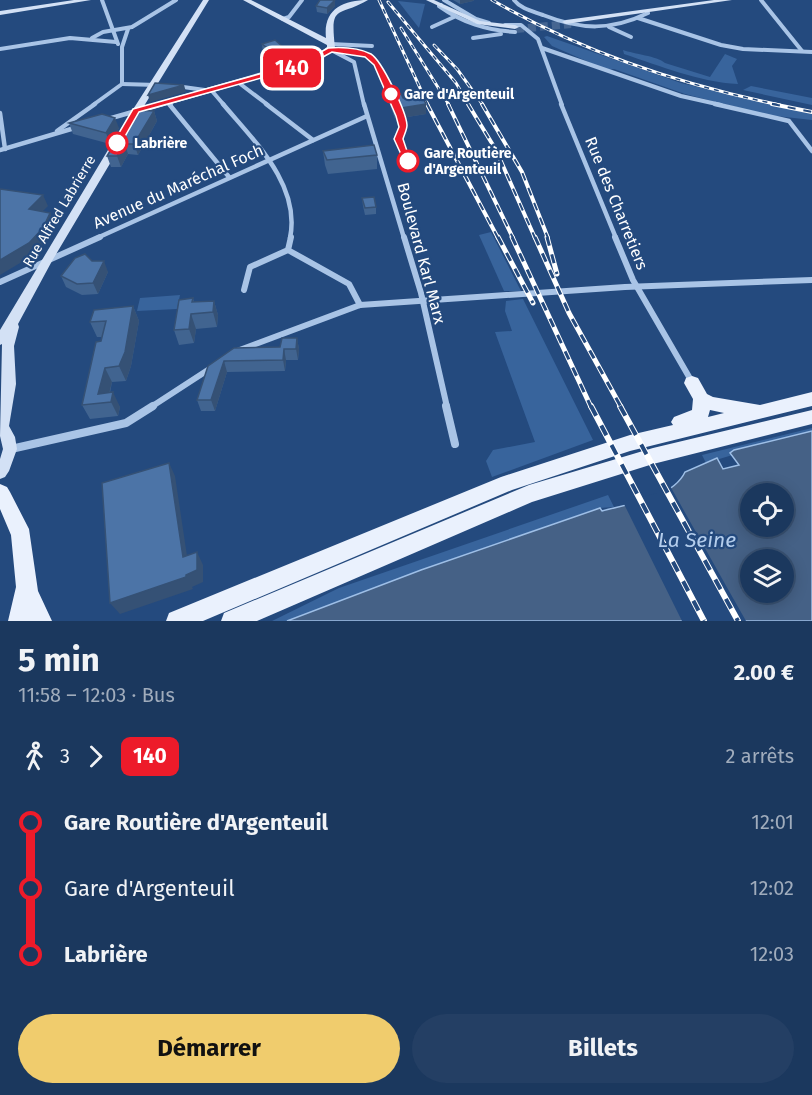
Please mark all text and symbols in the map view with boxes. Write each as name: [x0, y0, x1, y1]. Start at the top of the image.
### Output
line badge: 140: [258, 48, 326, 88]
text: 140: [275, 55, 309, 81]
marker: Gare d'Argenteuil: [382, 85, 400, 103]
place label: Gare d'Argenteuil: [404, 86, 515, 103]
marker: Labrière: [106, 132, 128, 154]
street label: Rue des Charretiers: [581, 134, 652, 273]
place label: Labrière: [134, 135, 188, 152]
street label: Avenue du Maréchal Foch: [90, 140, 266, 233]
place label: Gare Routière d'Argenteuil: [424, 145, 512, 178]
marker: Gare Routière d'Argenteuil: [397, 150, 419, 172]
street label: Rue Alfred Labrierre: [19, 152, 99, 270]
street label: Boulevard Karl Marx: [393, 180, 450, 326]
map controls: [740, 483, 794, 603]
button: locate: [740, 483, 794, 537]
water label: La Seine: [658, 527, 736, 553]
button: layers: [740, 549, 794, 603]
text: 5 min: [18, 640, 100, 680]
text: 2.00 €: [734, 659, 794, 686]
text: 11:58 – 12:03 · Bus: [18, 683, 175, 707]
icon: walk: [18, 740, 51, 773]
icon: forward: [79, 740, 112, 773]
text: 140: [133, 743, 167, 769]
text: 3: [60, 744, 70, 768]
text: 2 arrêts: [726, 744, 794, 768]
text: Gare Routière d'Argenteuil: [64, 809, 328, 836]
text: 12:01: [751, 810, 794, 834]
text: Gare d'Argenteuil: [64, 875, 235, 902]
text: 12:02: [750, 876, 794, 900]
text: Labrière: [64, 941, 148, 968]
text: 12:03: [750, 942, 794, 966]
button: Démarrer: [18, 1014, 400, 1083]
button: Billets: [412, 1014, 794, 1083]

